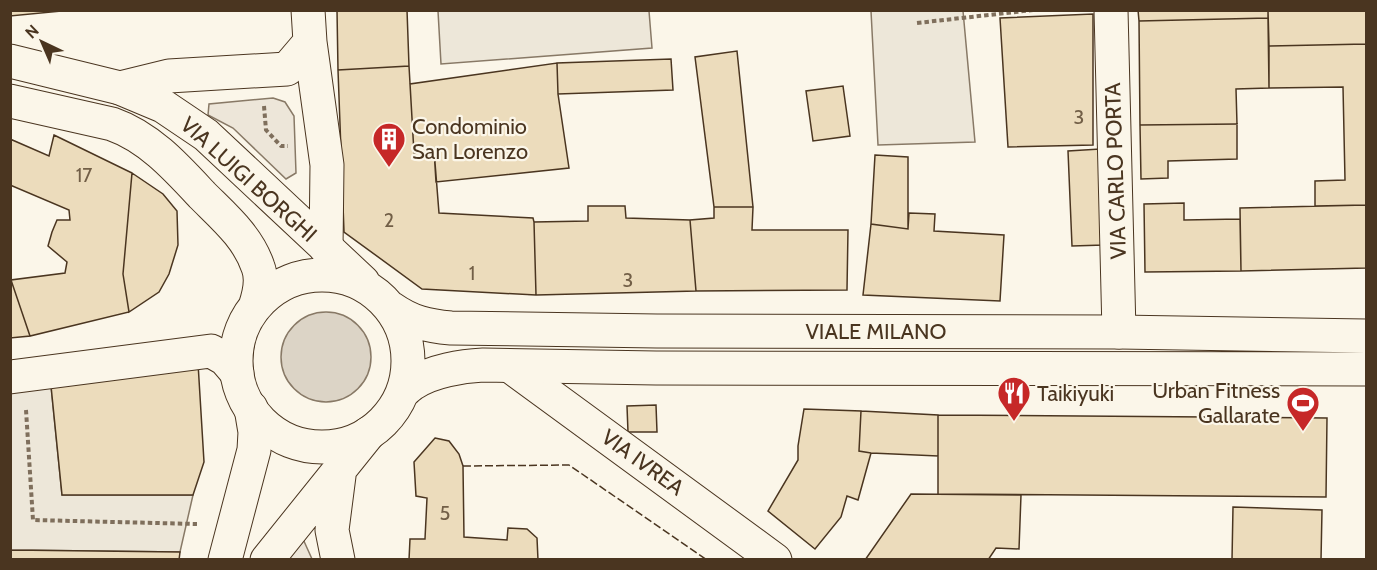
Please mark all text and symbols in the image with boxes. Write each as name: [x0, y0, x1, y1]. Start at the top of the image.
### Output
north arrow: [12, 12, 72, 72]
text: N: [21, 21, 43, 42]
street label: VIA CARLO PORTA: [1099, 82, 1132, 260]
house number: 3: [1074, 105, 1084, 129]
street label: VIA LUIGI BORGHI: [175, 111, 322, 248]
place label: Condominio San Lorenzo: [412, 113, 528, 165]
building icon: Condominio San Lorenzo: [371, 121, 407, 168]
house number: 17: [76, 163, 92, 187]
house number: 2: [384, 208, 394, 232]
house number: 1: [469, 261, 475, 285]
house number: 3: [623, 268, 633, 292]
street label: VIALE MILANO: [805, 318, 947, 345]
restaurant icon: Taikiyuki: [996, 375, 1032, 422]
place label: Urban Fitness Gallarate: [1152, 377, 1280, 429]
place label: Taikiyuki: [1037, 380, 1114, 407]
sports icon: Urban Fitness Gallarate: [1285, 385, 1321, 432]
street label: VIA IVREA: [596, 423, 690, 502]
house number: 5: [440, 501, 450, 525]

